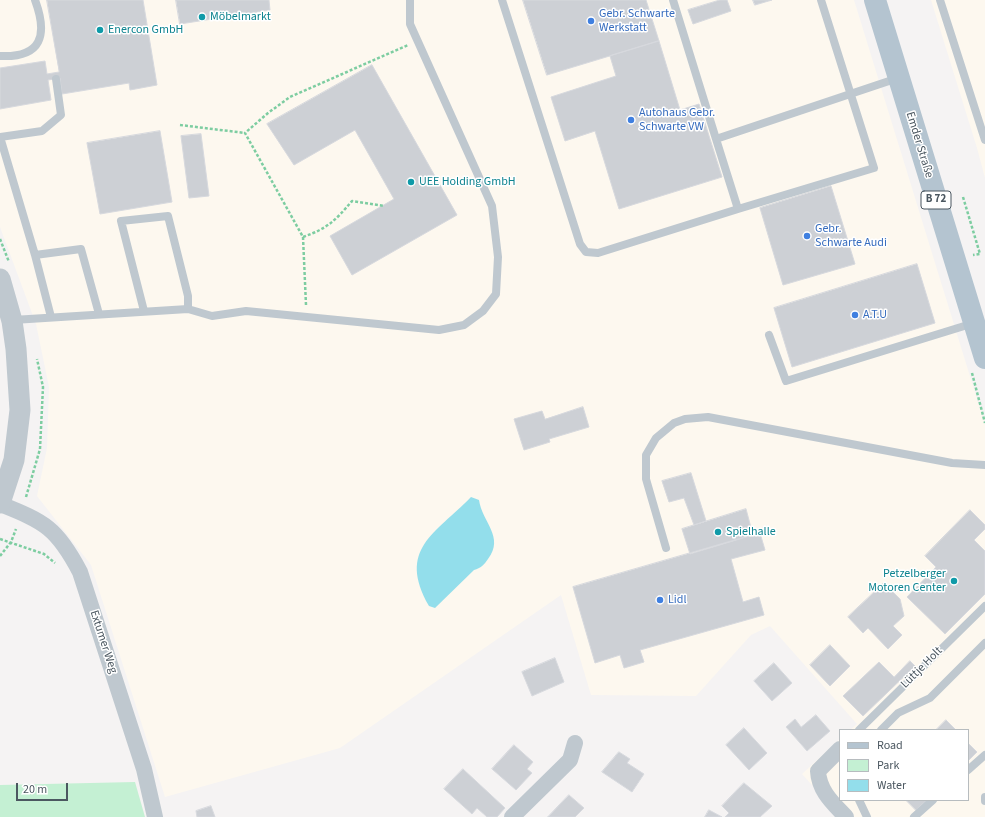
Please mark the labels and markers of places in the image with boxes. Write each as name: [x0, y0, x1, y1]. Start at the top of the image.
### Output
place label: Gebr. Schwarte Werkstatt: [599, 7, 675, 35]
place label: Möbelmarkt: [210, 10, 271, 24]
marker: Möbelmarkt: [197, 12, 207, 22]
marker: Gebr. Schwarte Werkstatt: [586, 16, 596, 26]
place label: Enercon GmbH: [108, 23, 183, 37]
marker: Enercon GmbH: [95, 25, 105, 35]
place label: Autohaus Gebr. Schwarte VW: [639, 106, 715, 134]
marker: Autohaus Gebr. Schwarte VW: [626, 115, 636, 125]
place label: UEE Holding GmbH: [419, 175, 516, 189]
marker: UEE Holding GmbH: [406, 177, 416, 187]
place label: Gebr. Schwarte Audi: [815, 222, 887, 250]
marker: Gebr. Schwarte Audi: [802, 231, 812, 241]
place label: A.T.U: [863, 308, 887, 322]
marker: A.T.U: [850, 310, 860, 320]
place label: Spielhalle: [726, 525, 776, 539]
marker: Spielhalle: [713, 527, 723, 537]
place label: Petzelberger Motoren Center: [868, 567, 946, 595]
marker: Petzelberger Motoren Center: [949, 576, 959, 586]
place label: Lidl: [668, 593, 687, 607]
marker: Lidl: [655, 595, 665, 605]

